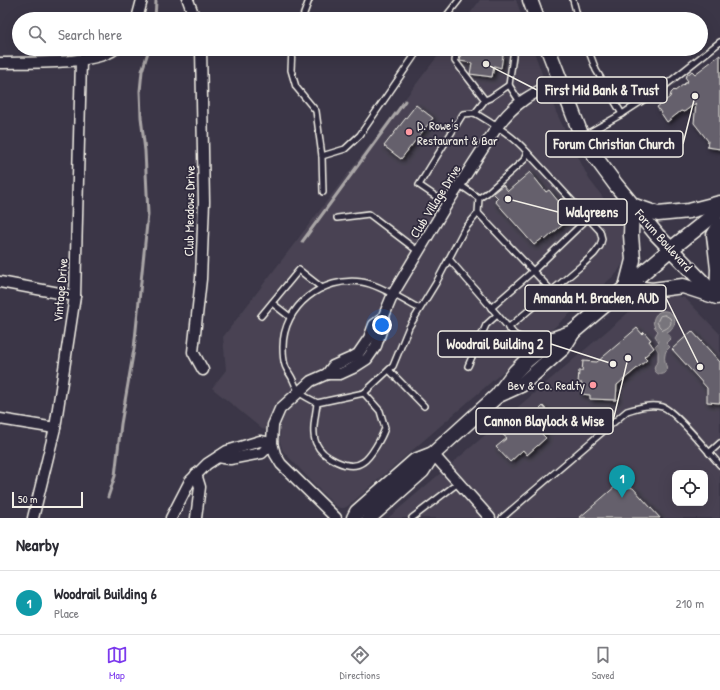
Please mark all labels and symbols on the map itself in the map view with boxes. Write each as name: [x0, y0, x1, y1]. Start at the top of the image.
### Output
callout: First Mid Bank & Trust: [537, 77, 667, 103]
text: First Mid Bank & Trust: [544, 80, 660, 99]
place label: D. Rowe's Restaurant & Bar: [417, 116, 498, 149]
marker: D. Rowe's Restaurant & Bar: [404, 127, 414, 137]
callout: Forum Christian Church: [546, 131, 683, 157]
text: Forum Christian Church: [553, 134, 675, 153]
street label: Club Village Drive: [405, 161, 465, 241]
street label: Club Meadows Drive: [179, 165, 199, 257]
callout: Walgreens: [558, 199, 627, 225]
text: Walgreens: [566, 202, 619, 223]
street label: Forum Boulevard: [630, 204, 697, 275]
street label: Vintage Drive: [48, 257, 72, 323]
callout: Amanda M. Bracken, AUD: [525, 285, 666, 311]
text: Amanda M. Bracken, AUD: [533, 288, 659, 307]
your location: [372, 315, 392, 335]
callout: Woodrail Building 2: [438, 331, 551, 357]
text: Woodrail Building 2: [447, 334, 544, 355]
place label: Bev & Co. Realty: [507, 376, 585, 394]
marker: Bev & Co. Realty: [588, 380, 598, 390]
callout: Cannon Blaylock & Wise: [476, 408, 613, 434]
text: Cannon Blaylock & Wise: [484, 411, 605, 432]
pin: 1: [609, 465, 635, 498]
scale bar: [12, 490, 83, 509]

